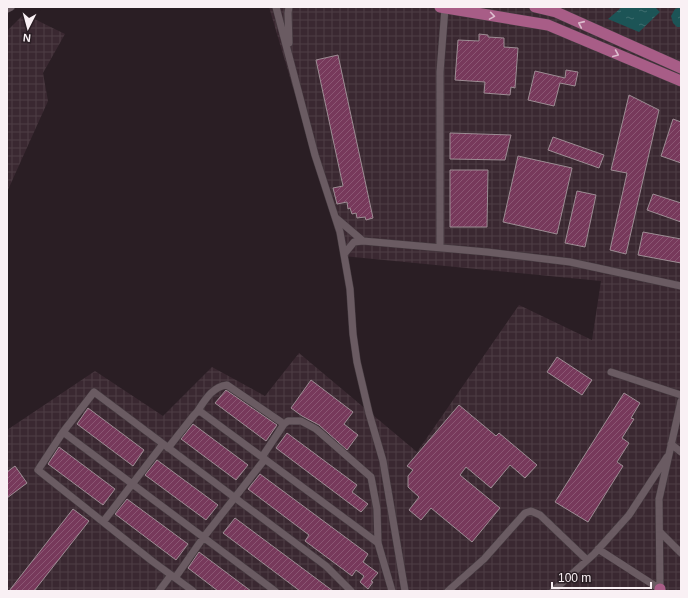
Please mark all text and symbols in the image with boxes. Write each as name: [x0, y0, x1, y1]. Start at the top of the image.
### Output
north arrow: [8, 8, 48, 48]
one-way arrow: [489, 11, 495, 20]
one-way arrow: [578, 20, 585, 28]
text: N: [22, 32, 32, 44]
one-way arrow: [612, 49, 619, 57]
scale bar: [552, 564, 651, 590]
text: 100 m: [558, 571, 591, 585]

